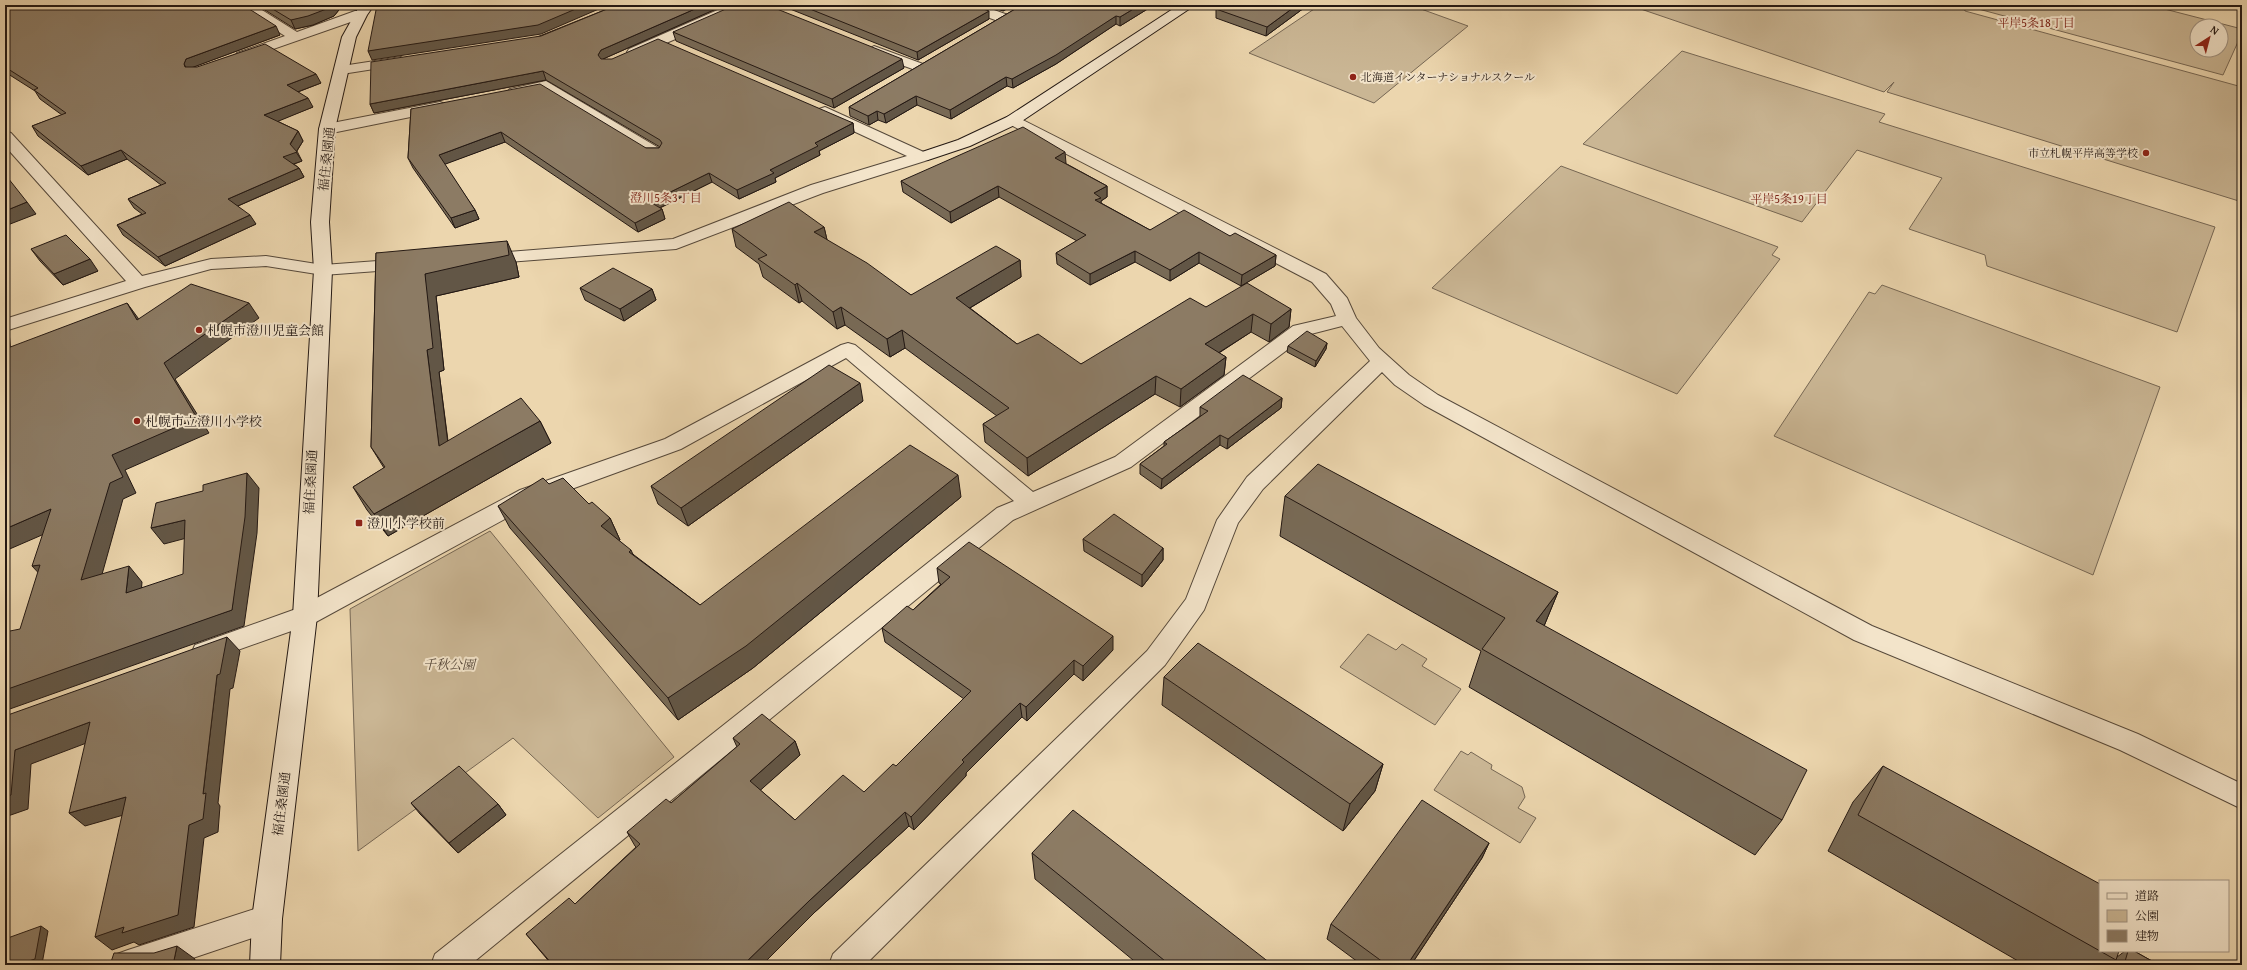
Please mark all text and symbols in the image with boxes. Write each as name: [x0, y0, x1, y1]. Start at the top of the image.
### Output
district label: 平岸5条18丁目: [1997, 14, 2075, 31]
north arrow: [2189, 18, 2229, 58]
text: N: [2207, 21, 2223, 39]
place label: 北海道インターナショナルスクール: [1361, 69, 1535, 85]
marker: 北海道インターナショナルスクール: [1348, 72, 1358, 82]
street label: 福住桑園通: [314, 126, 339, 192]
place label: 市立札幌平岸高等学校: [2028, 145, 2138, 161]
marker: 市立札幌平岸高等学校: [2141, 148, 2151, 158]
district label: 澄川5条3丁目: [630, 189, 702, 206]
district label: 平岸5条19丁目: [1750, 190, 1828, 207]
place label: 札幌市澄川児童会館: [207, 321, 324, 340]
marker: 札幌市澄川児童会館: [194, 325, 204, 335]
place label: 札幌市立澄川小学校: [145, 412, 262, 431]
marker: 札幌市立澄川小学校: [132, 416, 142, 426]
street label: 福住桑園通: [299, 449, 322, 515]
place label: 澄川小学校前: [367, 514, 445, 533]
marker: 澄川小学校前: [354, 518, 364, 528]
park label: 千秋公園: [423, 655, 477, 674]
street label: 福住桑園通: [268, 771, 295, 837]
legend: [2099, 880, 2229, 952]
text: 道路: [2135, 887, 2159, 904]
text: 公園: [2135, 907, 2159, 924]
text: 建物: [2135, 927, 2159, 944]

